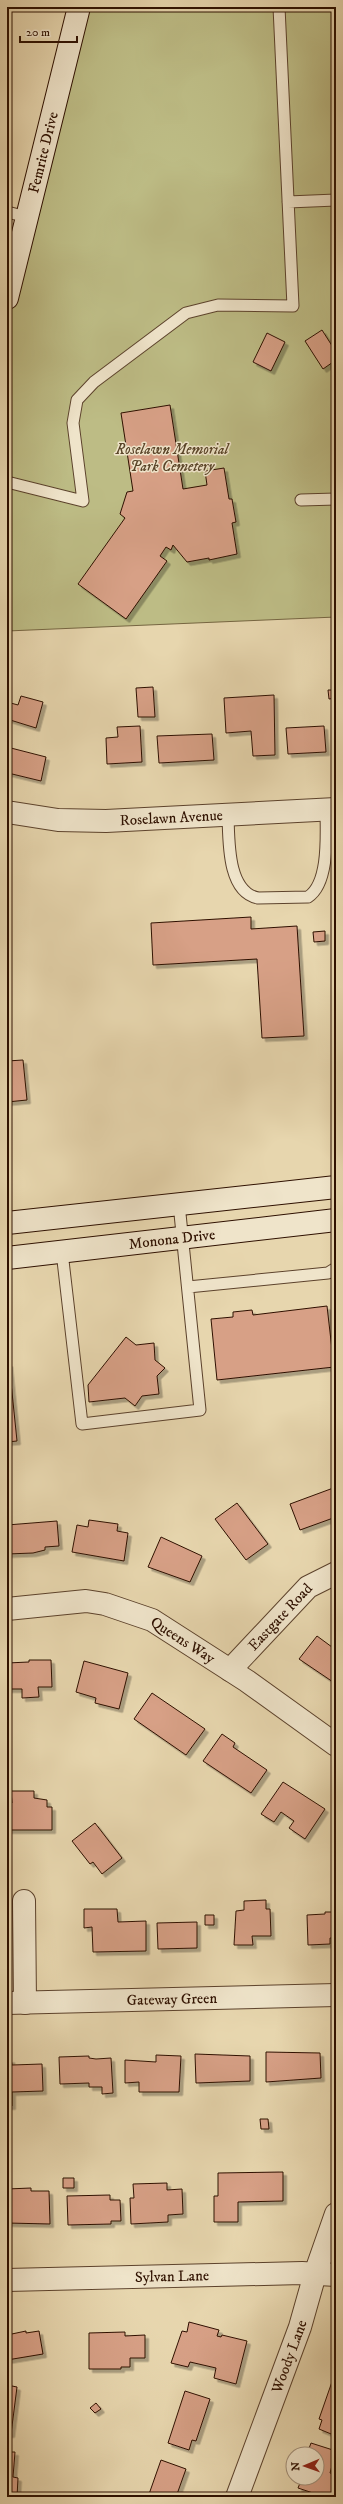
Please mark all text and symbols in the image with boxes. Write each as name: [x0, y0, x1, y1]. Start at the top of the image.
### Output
scale bar: [20, 18, 77, 44]
text: 20 m: [26, 25, 50, 40]
street label: Femrite Drive: [24, 110, 62, 195]
park label: Roselawn Memorial Park Cemetery: [115, 440, 230, 476]
street label: Roselawn Avenue: [119, 805, 223, 830]
street label: Monona Drive: [128, 1225, 216, 1253]
street label: Eastgate Road: [244, 1579, 317, 1655]
street label: Queens Way: [147, 1612, 220, 1668]
street label: Gateway Green: [126, 1988, 218, 2010]
street label: Sylvan Lane: [135, 2266, 209, 2286]
street label: Woody Lane: [267, 2318, 311, 2396]
north arrow: [285, 2446, 325, 2486]
text: N: [289, 2462, 303, 2471]

